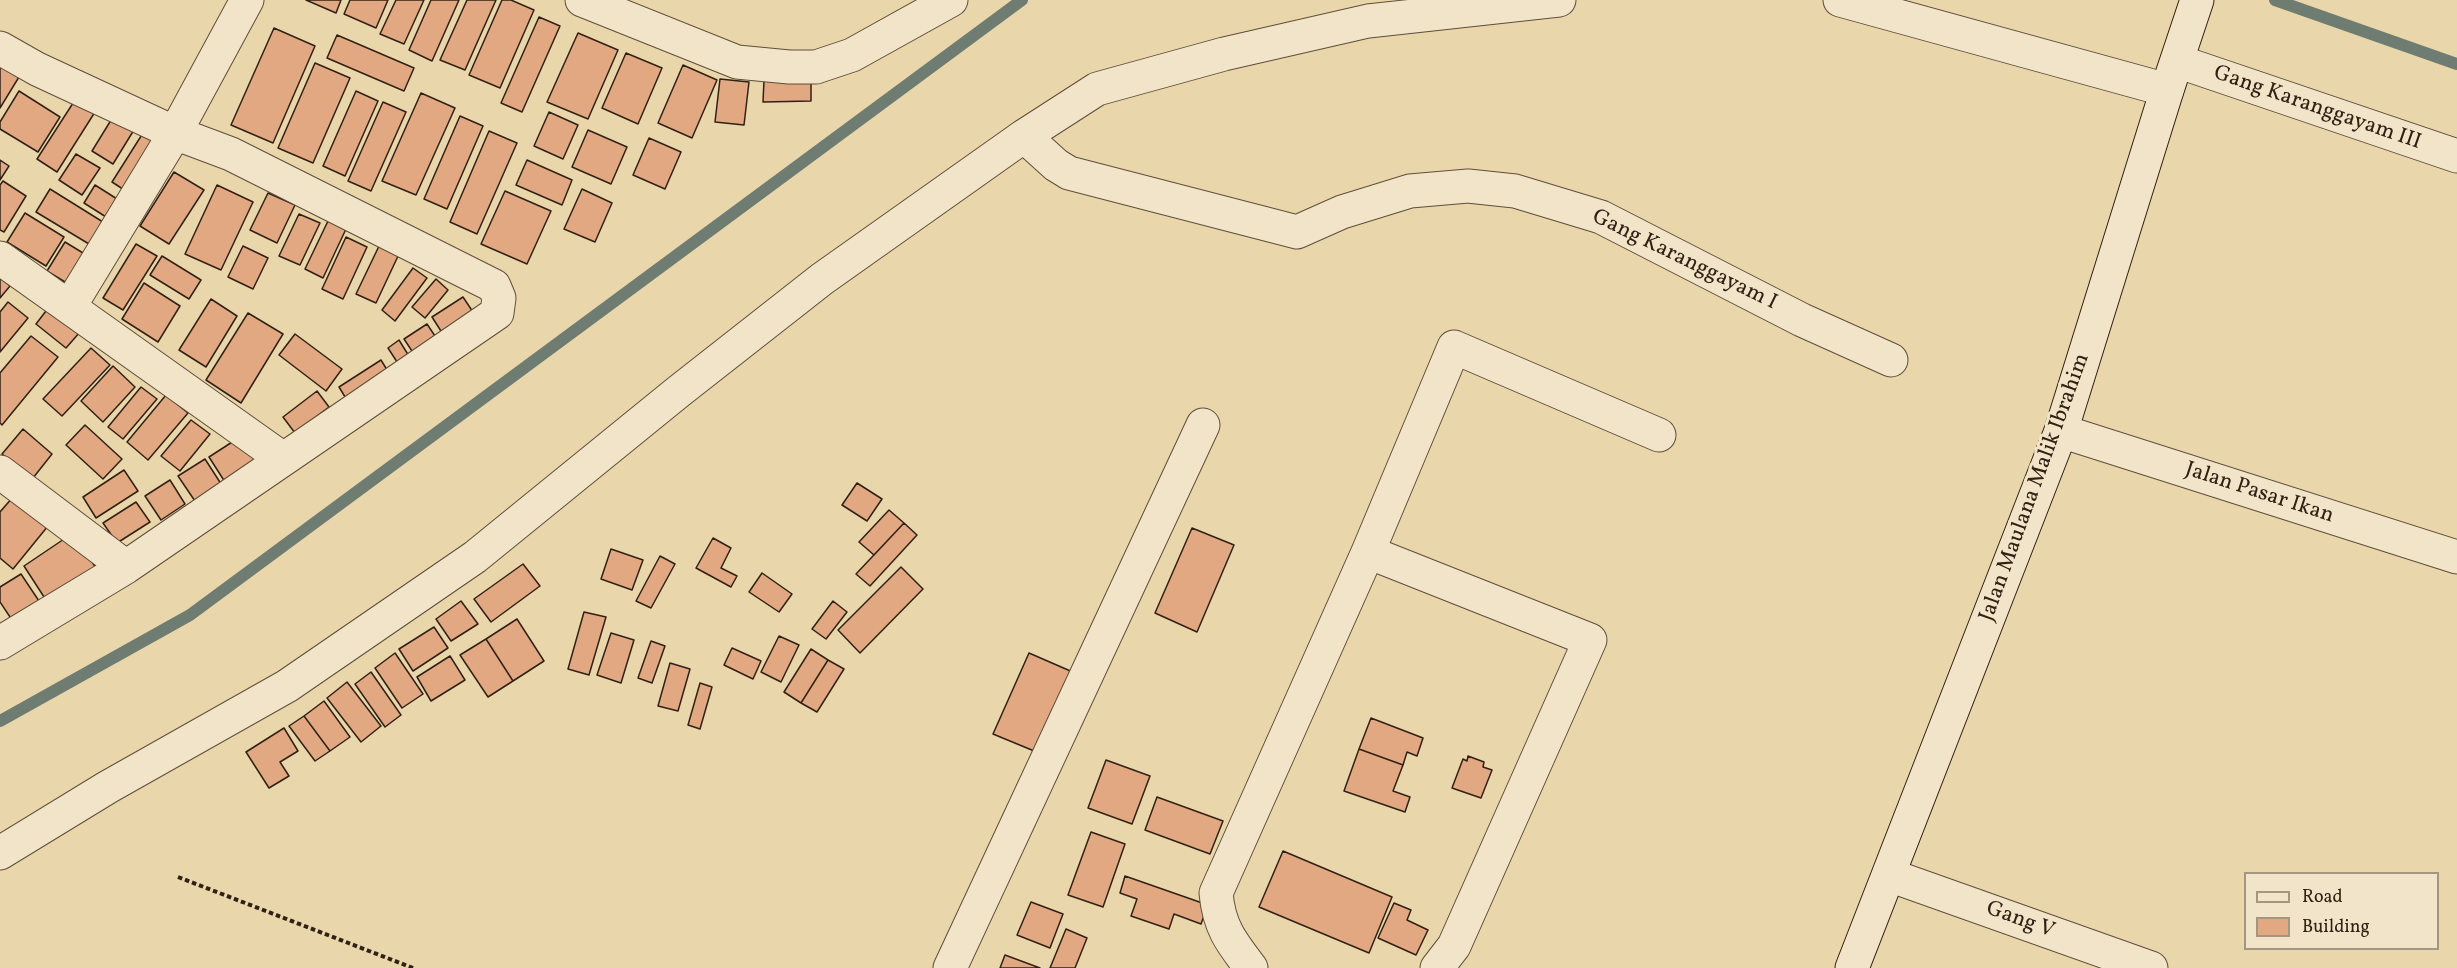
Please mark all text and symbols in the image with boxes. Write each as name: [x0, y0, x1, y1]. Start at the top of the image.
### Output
street label: Gang Karanggayam III: [2210, 61, 2424, 157]
street label: Gang Karanggayam I: [1587, 205, 1781, 317]
street label: Jalan Maulana Malik Ibrahim: [1975, 350, 2097, 626]
street label: Jalan Pasar Ikan: [2181, 458, 2337, 530]
legend: [2244, 872, 2439, 950]
text: Road: [2302, 885, 2343, 910]
street label: Gang V: [1982, 896, 2058, 946]
text: Building: [2302, 915, 2370, 940]

